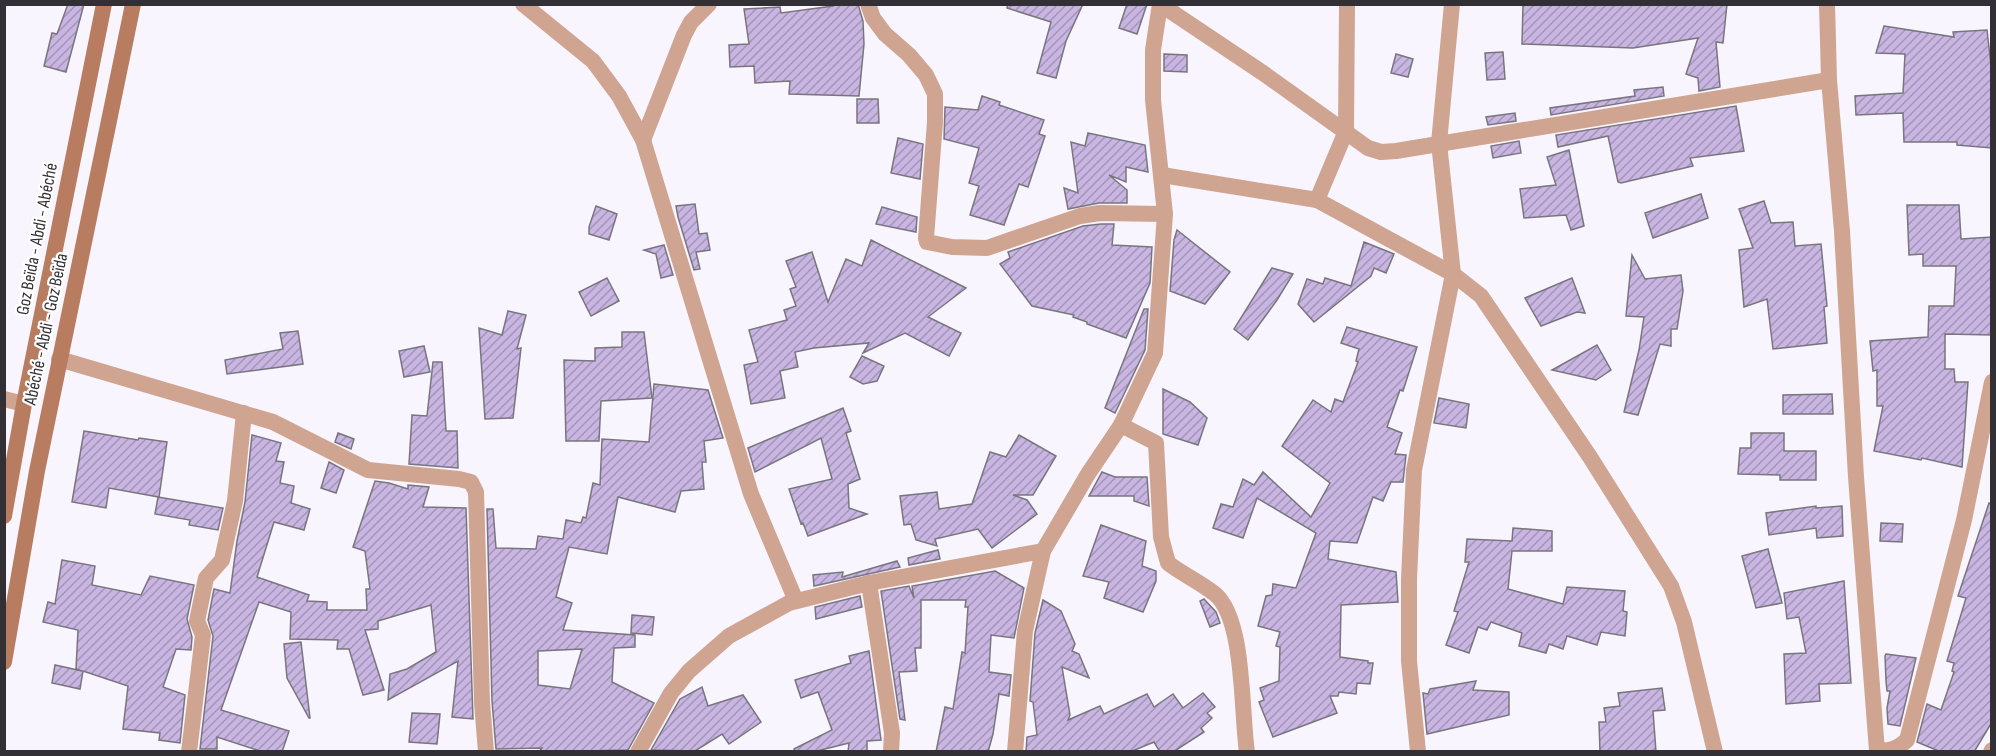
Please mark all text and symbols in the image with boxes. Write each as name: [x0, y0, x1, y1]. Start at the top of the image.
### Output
street label: Goz Beïda - Abdi - Abéché: [12, 161, 62, 317]
street label: Abéché - Abdi - Goz Beïda: [19, 251, 72, 408]

